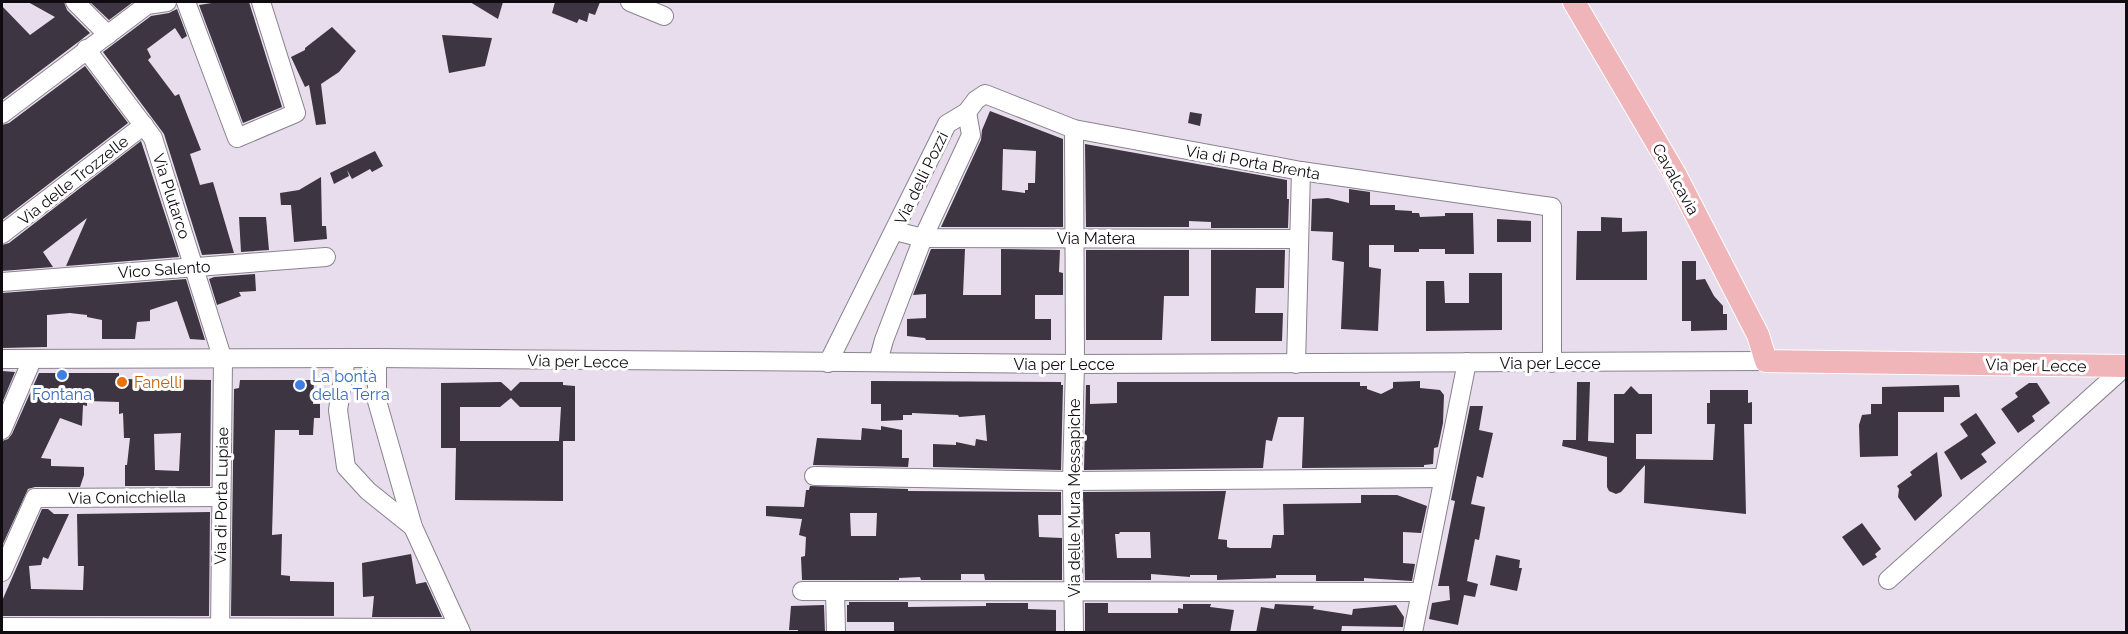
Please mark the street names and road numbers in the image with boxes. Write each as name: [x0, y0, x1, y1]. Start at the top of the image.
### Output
street label: Via delli Pozzi: [891, 129, 952, 228]
street label: Via delle Trozzelle: [15, 132, 132, 229]
street label: Cavalcavia: [1648, 140, 1703, 218]
street label: Via di Porta Brenta: [1184, 141, 1322, 184]
street label: Via Plutarco: [149, 151, 194, 241]
street label: Via Matera: [1057, 229, 1135, 248]
street label: Vico Salento: [117, 257, 211, 282]
street label: Via per Lecce: [527, 351, 629, 372]
street label: Via per Lecce: [1499, 354, 1601, 373]
street label: Via per Lecce: [1013, 355, 1115, 374]
street label: Via per Lecce: [1985, 355, 2087, 376]
street label: Via delle Mura Messapiche: [1065, 399, 1084, 597]
street label: Via di Porta Lupiae: [211, 427, 232, 565]
street label: Via Conicchiella: [68, 487, 186, 508]

